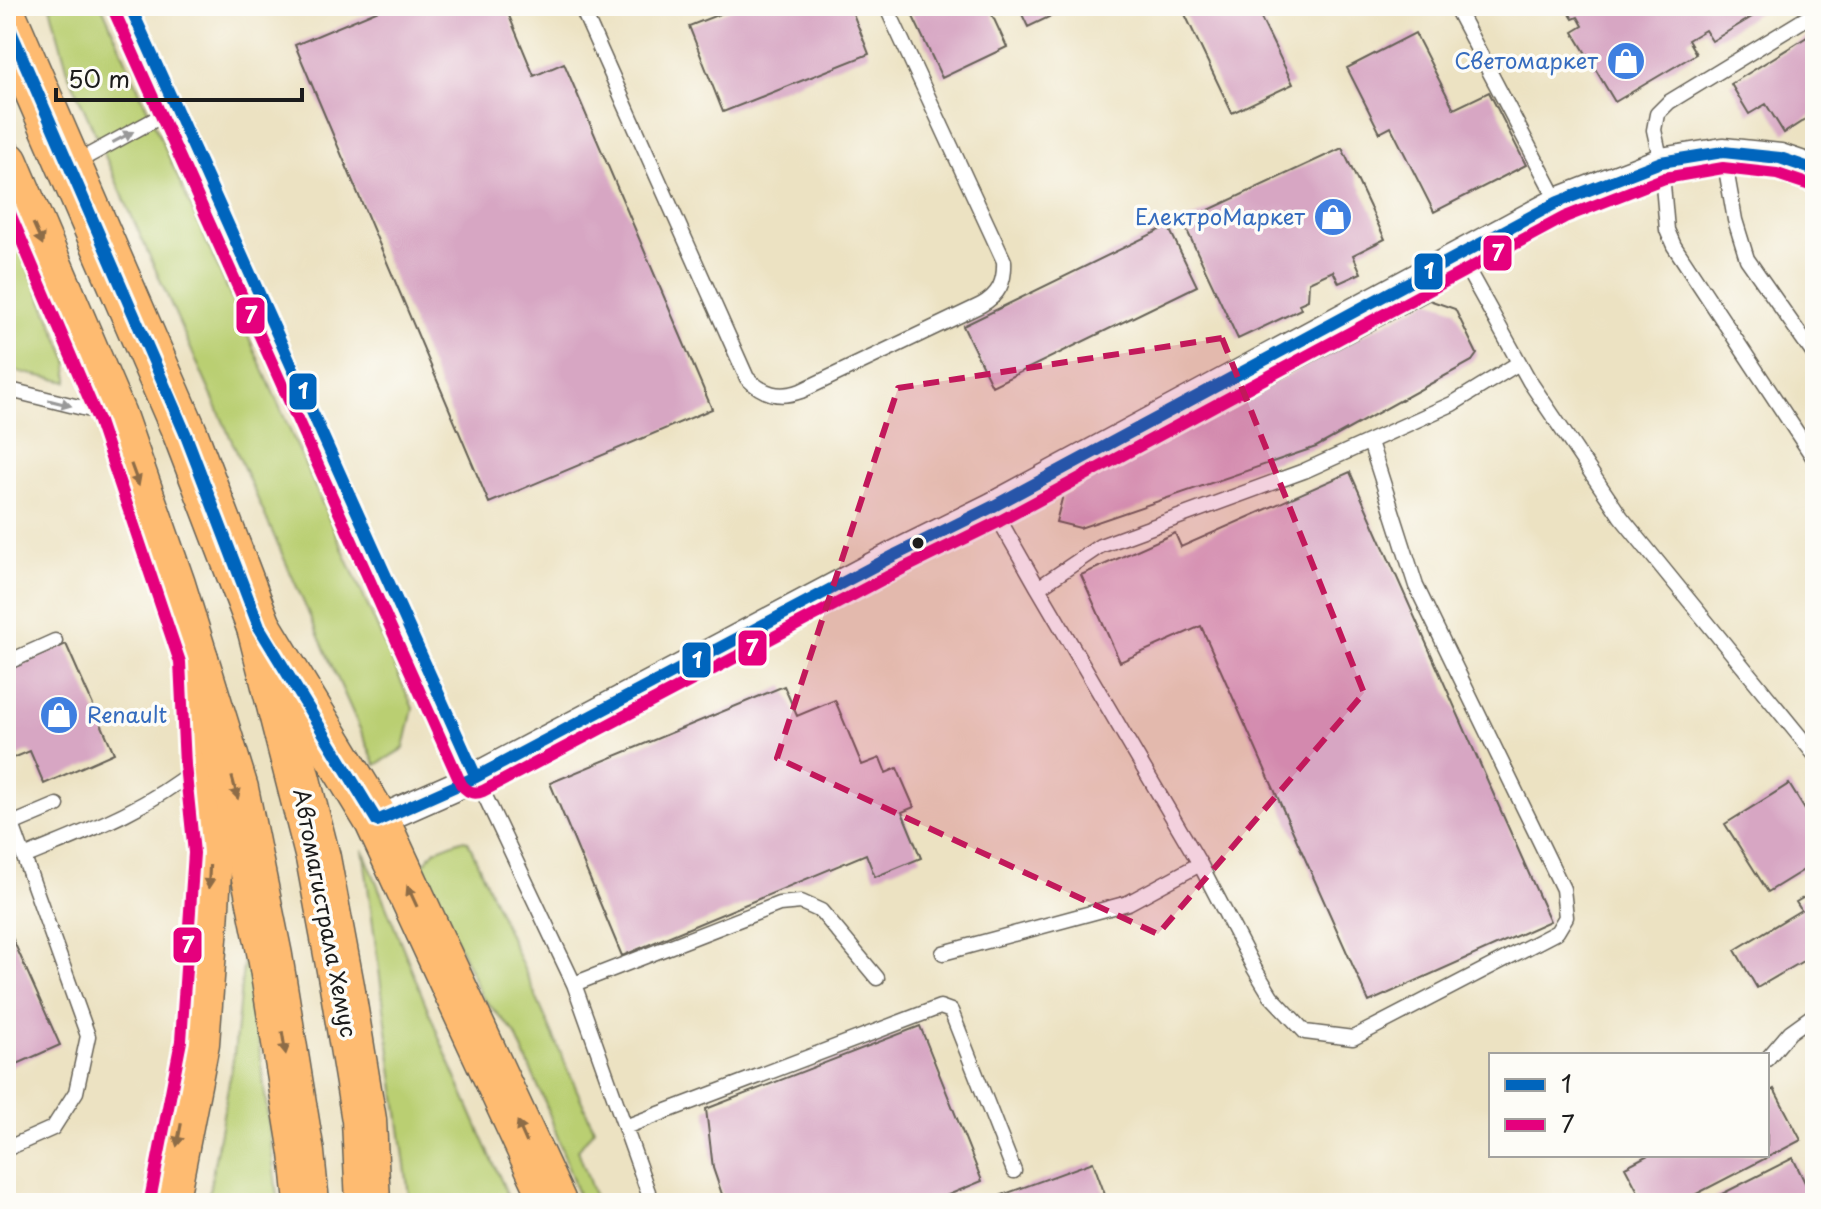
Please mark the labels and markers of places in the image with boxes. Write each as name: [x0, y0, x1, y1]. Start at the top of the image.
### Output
shop icon: Светомаркет: [1605, 40, 1647, 82]
place label: Светомаркет: [1454, 43, 1598, 76]
shop icon: ЕлектроМаркет: [1312, 196, 1354, 238]
place label: ЕлектроМаркет: [1135, 199, 1305, 232]
unlabelled marker: [910, 535, 926, 551]
shop icon: Renault: [38, 694, 80, 736]
place label: Renault: [87, 697, 167, 730]

